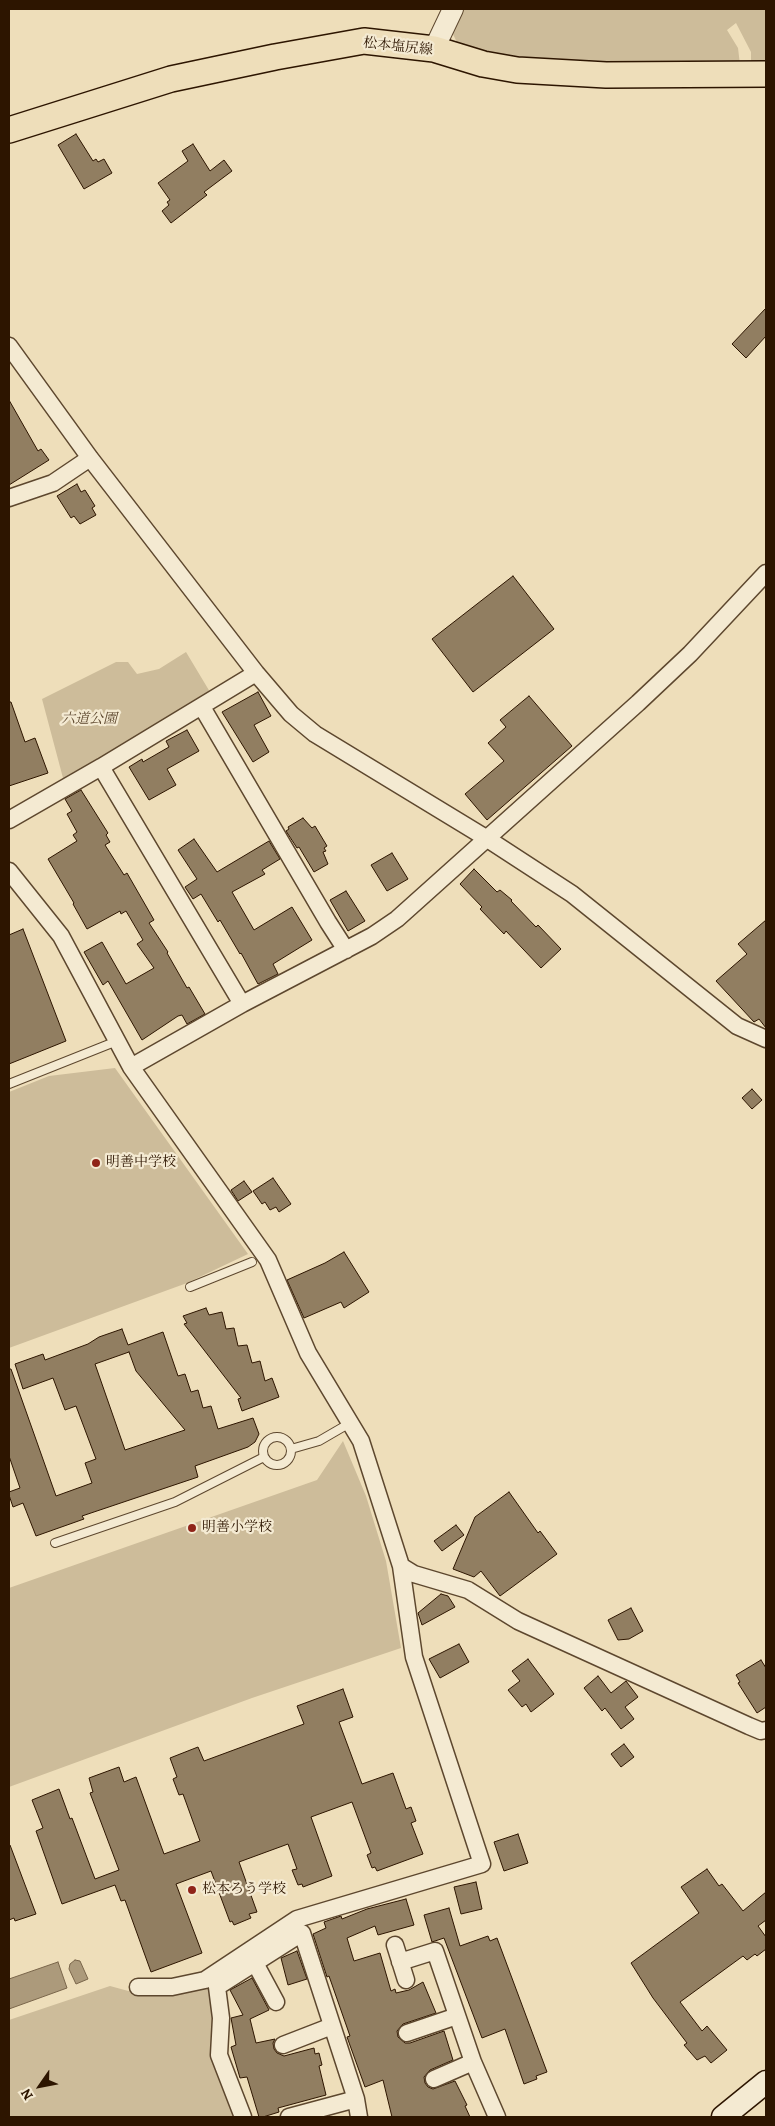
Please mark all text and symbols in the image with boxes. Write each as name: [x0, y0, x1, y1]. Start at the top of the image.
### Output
street label: 松本塩尻線: [362, 35, 434, 59]
park label: 六道公園: [61, 712, 117, 728]
place label: 明善中学校: [106, 1155, 176, 1171]
marker: 明善中学校: [90, 1157, 102, 1169]
place label: 明善小学校: [202, 1520, 272, 1536]
marker: 明善小学校: [186, 1522, 198, 1534]
place label: 松本ろう学校: [202, 1882, 286, 1898]
marker: 松本ろう学校: [186, 1884, 198, 1896]
north arrow: [15, 2061, 65, 2111]
text: N: [16, 2085, 38, 2104]

